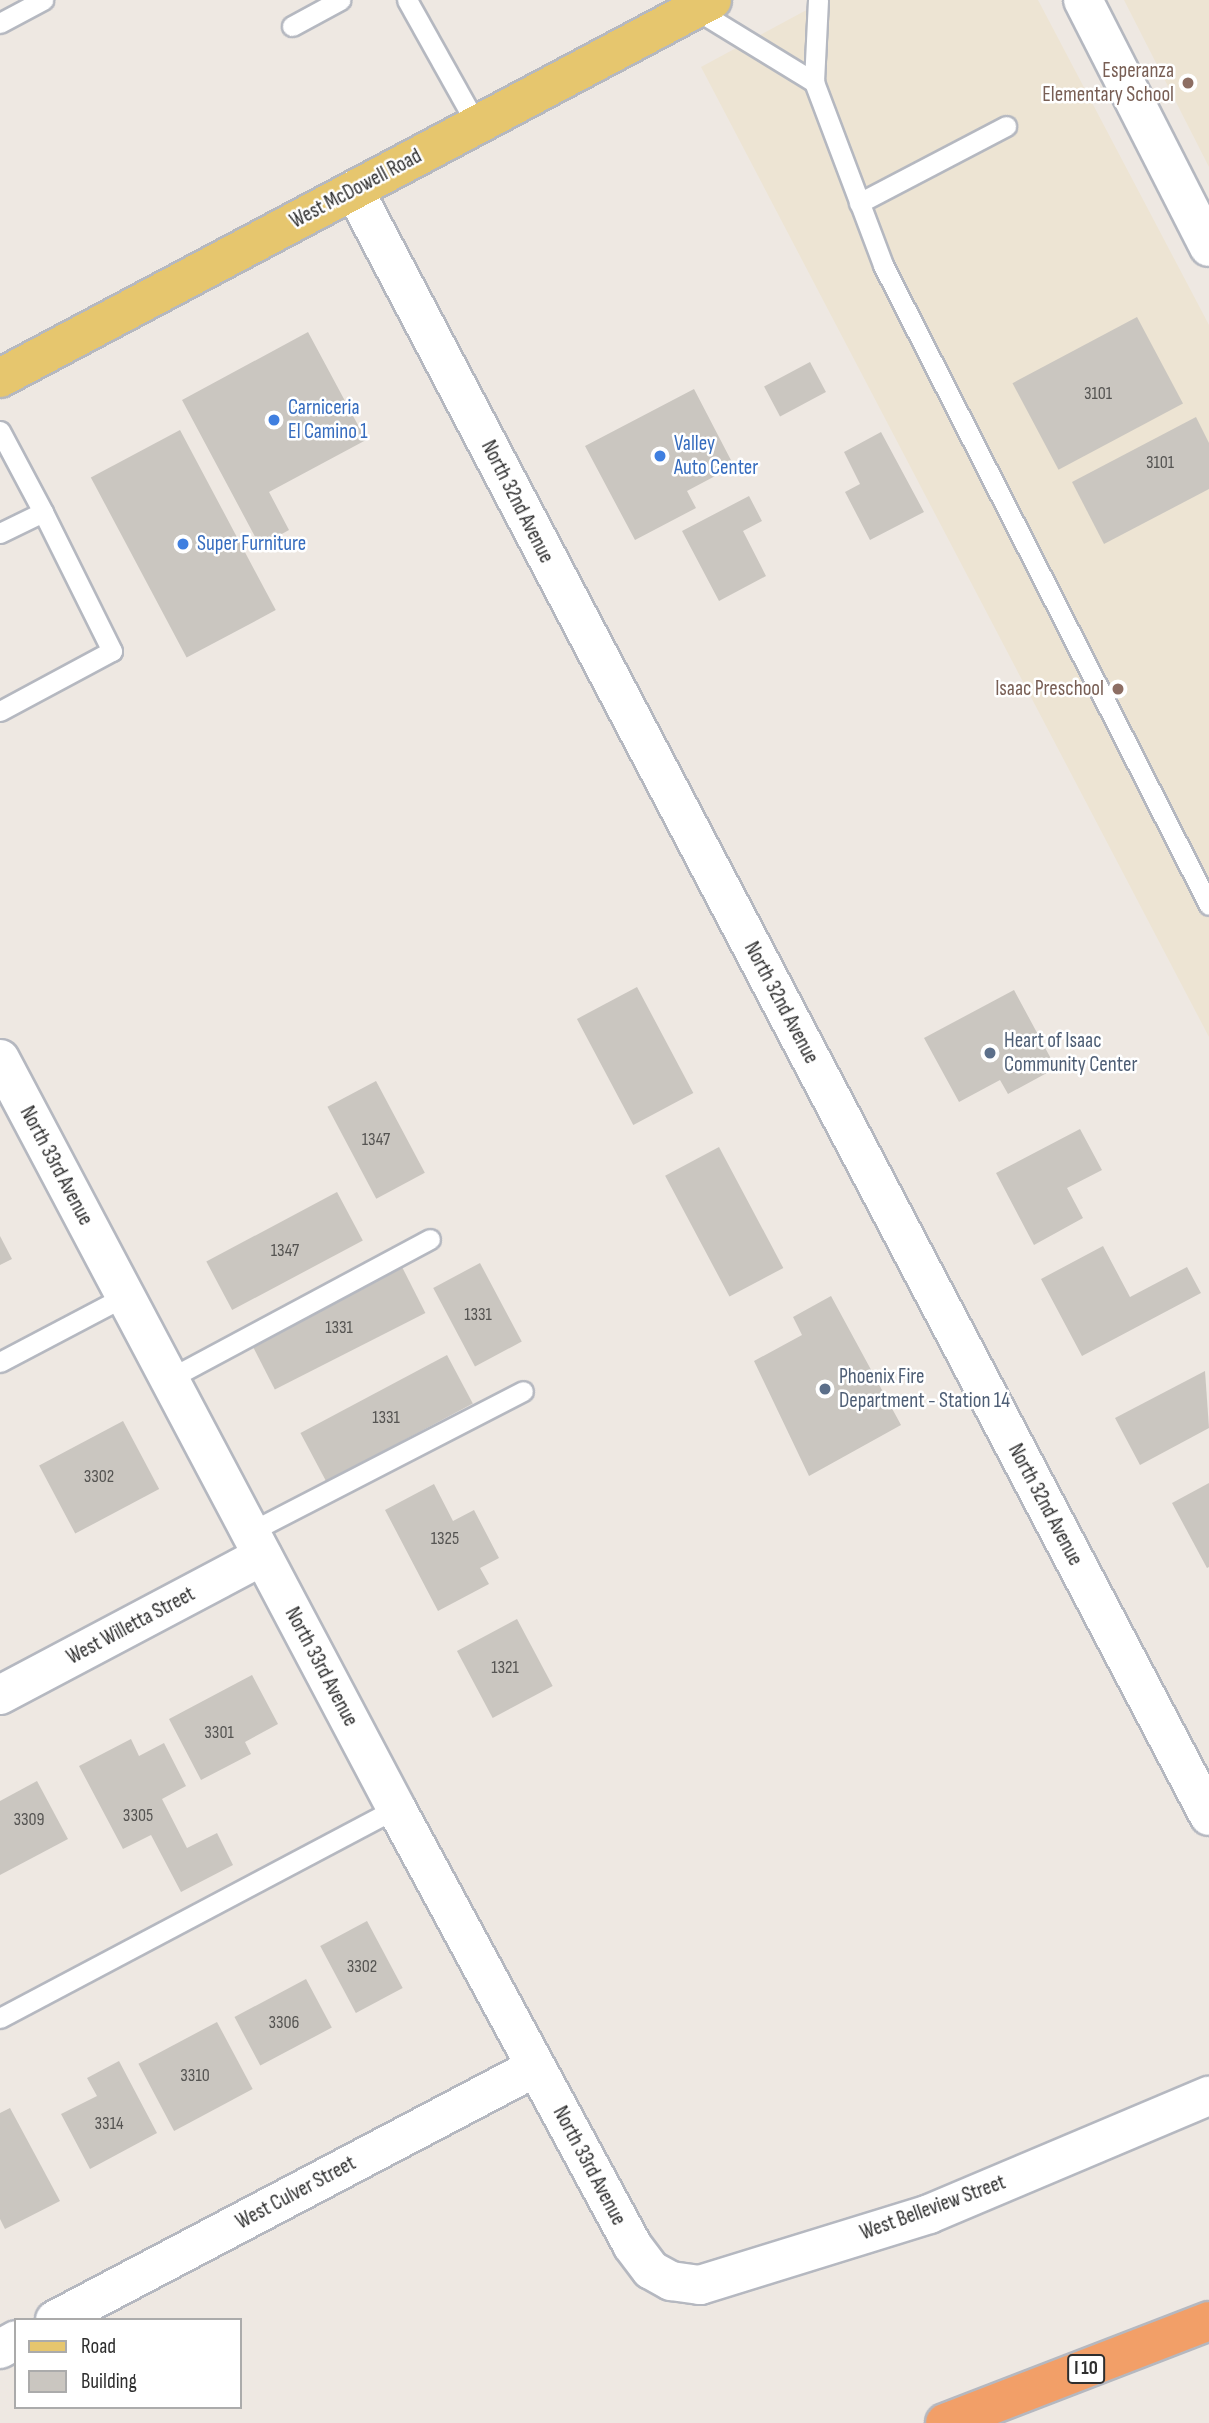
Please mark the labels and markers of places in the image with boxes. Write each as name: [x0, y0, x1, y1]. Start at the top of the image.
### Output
place label: Esperanza Elementary School: [1042, 58, 1174, 108]
marker: Esperanza Elementary School: [1180, 75, 1196, 91]
place label: Carniceria El Camino 1: [288, 395, 368, 445]
marker: Carniceria El Camino 1: [266, 412, 282, 428]
place label: Valley Auto Center: [674, 431, 758, 481]
marker: Valley Auto Center: [652, 448, 668, 464]
place label: Super Furniture: [197, 531, 306, 557]
marker: Super Furniture: [175, 536, 191, 552]
place label: Isaac Preschool: [995, 676, 1104, 702]
marker: Isaac Preschool: [1110, 681, 1126, 697]
place label: Heart of Isaac Community Center: [1004, 1028, 1138, 1078]
marker: Heart of Isaac Community Center: [982, 1045, 998, 1061]
place label: Phoenix Fire Department - Station 14: [839, 1364, 1010, 1414]
marker: Phoenix Fire Department - Station 14: [817, 1381, 833, 1397]

